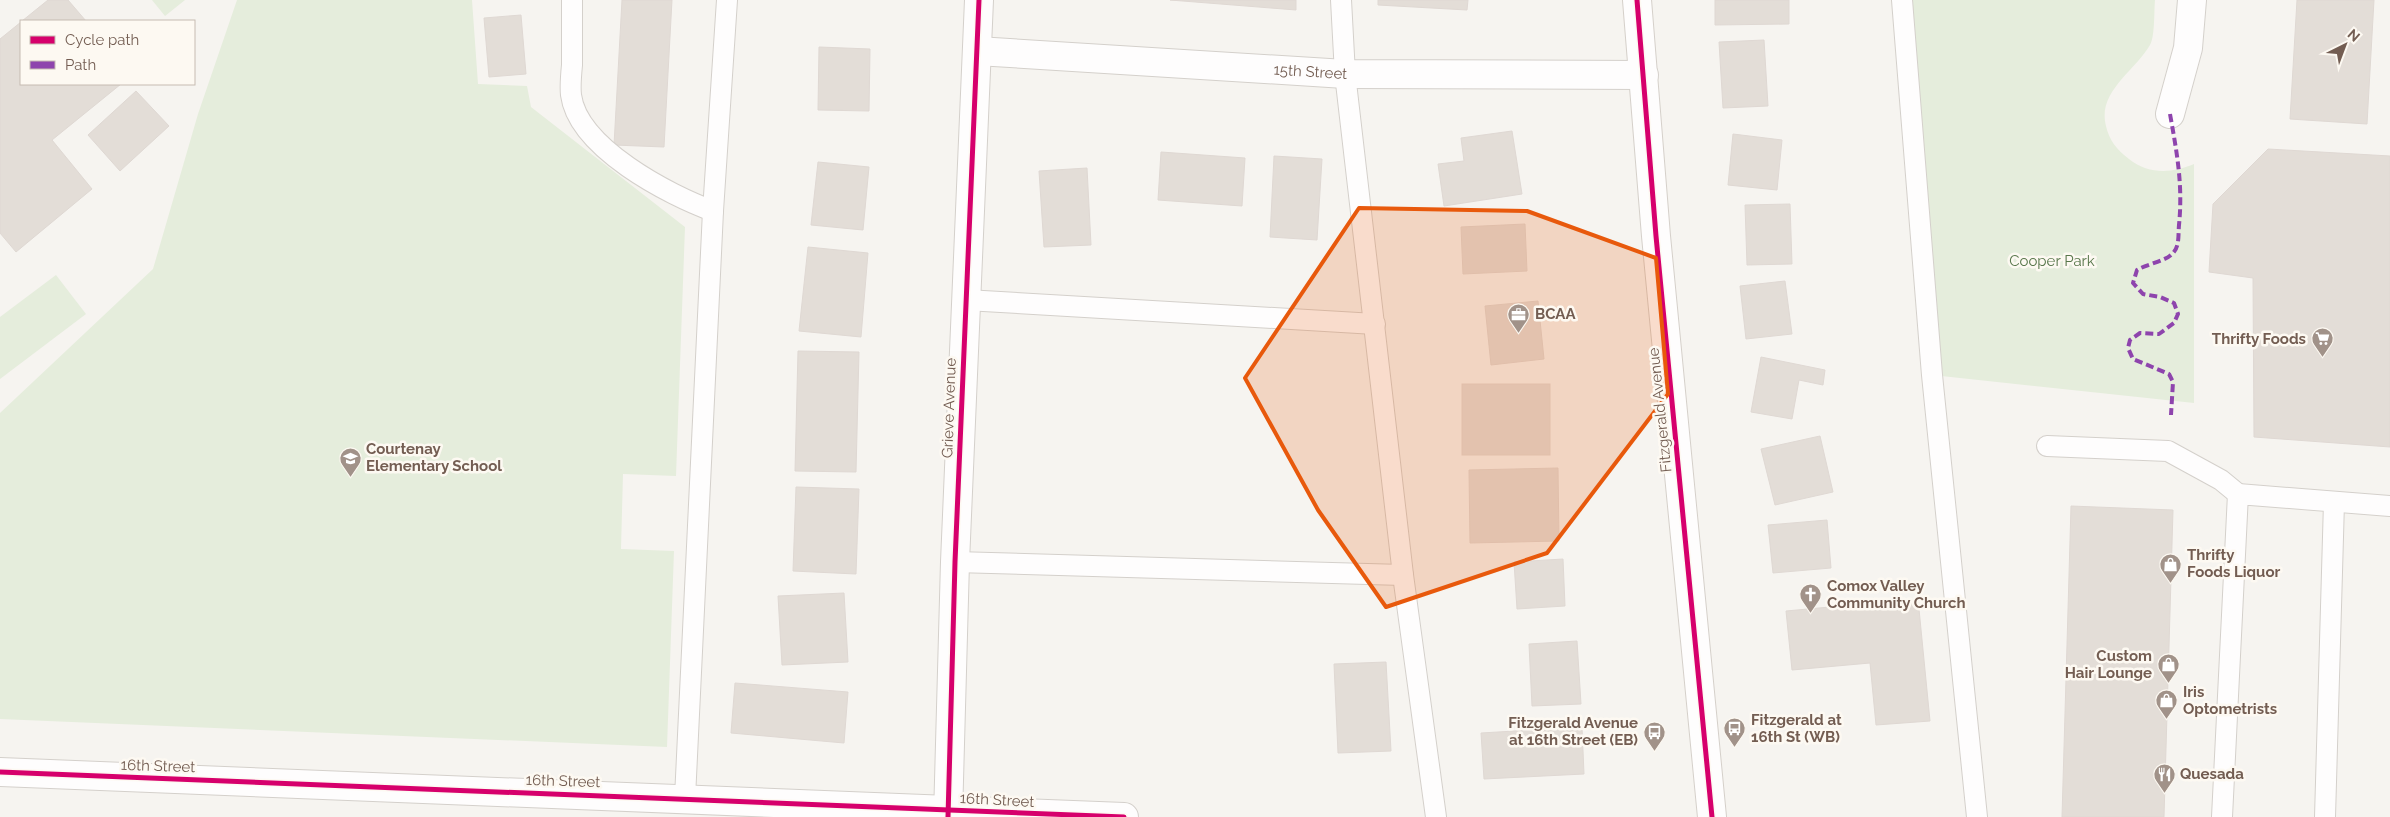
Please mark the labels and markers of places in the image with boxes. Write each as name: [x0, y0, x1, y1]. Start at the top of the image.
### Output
office icon: BCAA: [1507, 302, 1531, 333]
place label: BCAA: [1535, 305, 1576, 323]
supermarket icon: Thrifty Foods: [2310, 327, 2334, 358]
place label: Thrifty Foods: [2212, 330, 2306, 348]
place label: Courtenay Elementary School: [366, 440, 502, 475]
school or university icon: Courtenay Elementary School: [338, 446, 362, 477]
place label: Thrifty Foods Liquor: [2187, 546, 2280, 581]
shop icon: Thrifty Foods Liquor: [2159, 552, 2183, 583]
place label: Comox Valley Community Church: [1827, 577, 1965, 612]
church icon: Comox Valley Community Church: [1799, 583, 1823, 614]
place label: Custom Hair Lounge: [2065, 647, 2152, 682]
shop icon: Custom Hair Lounge: [2156, 653, 2180, 684]
place label: Iris Optometrists: [2183, 683, 2277, 718]
shop icon: Iris Optometrists: [2155, 689, 2179, 720]
place label: Fitzgerald at 16th St (WB): [1751, 711, 1842, 746]
place label: Fitzgerald Avenue at 16th Street (EB): [1508, 714, 1638, 749]
bus stop icon: Fitzgerald at 16th St (WB): [1723, 717, 1747, 748]
bus stop icon: Fitzgerald Avenue at 16th Street (EB): [1642, 720, 1666, 751]
restaurant icon: Quesada: [2152, 762, 2176, 793]
place label: Quesada: [2180, 765, 2244, 783]

